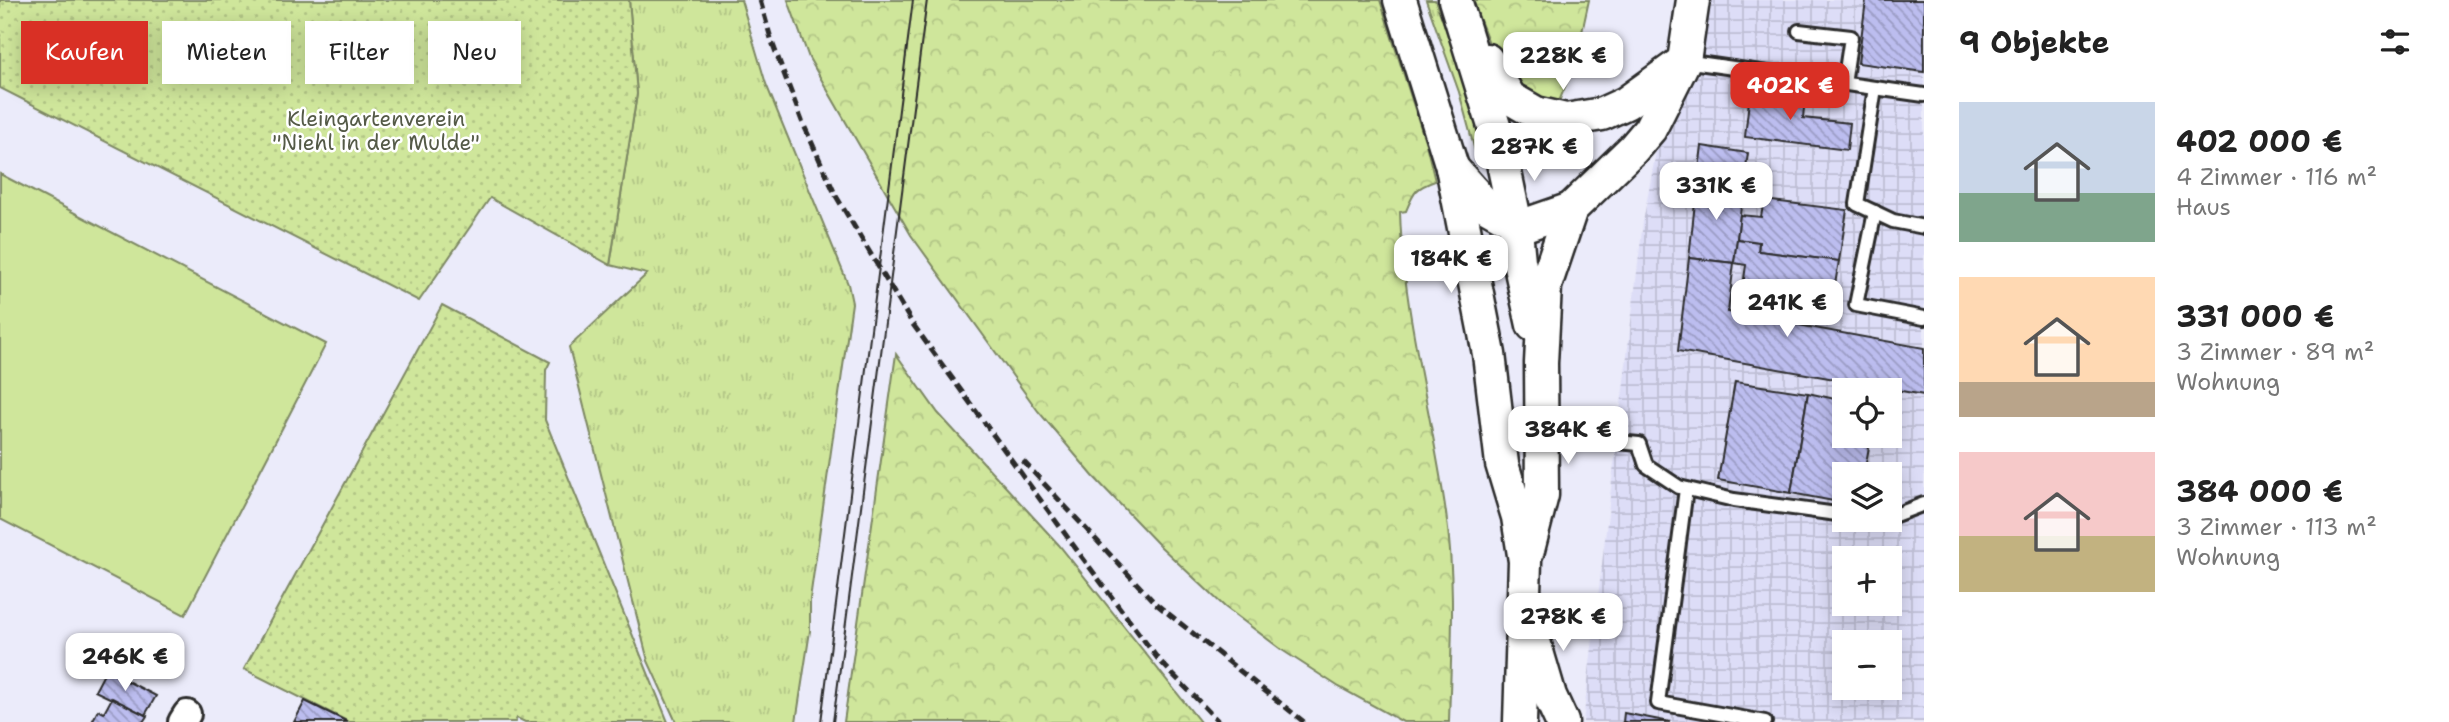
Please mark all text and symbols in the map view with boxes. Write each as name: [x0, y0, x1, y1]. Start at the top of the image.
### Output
chip: Kaufen: [21, 21, 148, 84]
chip: Mieten: [162, 21, 291, 84]
chip: Filter: [305, 21, 414, 84]
chip: Neu: [428, 21, 521, 84]
text: 9 Objekte: [1959, 22, 2109, 63]
icon: filters: [2376, 23, 2414, 61]
pin: 228K €: [1506, 32, 1620, 92]
text: 228K €: [1519, 40, 1607, 70]
pin: 402K €: [1733, 62, 1847, 122]
text: 402K €: [1746, 70, 1834, 100]
park label: Kleingartenverein "Niehl in der Mulde": [272, 105, 480, 157]
text: 402 000 €: [2176, 121, 2342, 162]
pin: 287K €: [1477, 124, 1591, 183]
icon: home: [2015, 130, 2099, 214]
text: 287K €: [1490, 131, 1578, 161]
pin: 331K €: [1659, 162, 1773, 222]
text: 4 Zimmer · 116 m²: [2176, 162, 2377, 192]
text: 331K €: [1676, 170, 1756, 200]
text: Haus: [2176, 192, 2231, 222]
pin: 184K €: [1394, 236, 1508, 295]
text: 184K €: [1410, 243, 1492, 273]
pin: 241K €: [1730, 280, 1844, 339]
text: 241K €: [1747, 287, 1827, 317]
text: 331 000 €: [2176, 296, 2334, 337]
icon: home: [2015, 305, 2099, 389]
text: 3 Zimmer · 89 m²: [2176, 337, 2374, 367]
text: Wohnung: [2176, 367, 2280, 397]
map controls: [1832, 378, 1902, 700]
button: locate: [1832, 378, 1902, 448]
pin: 384K €: [1511, 406, 1625, 466]
text: 384K €: [1524, 414, 1612, 444]
button: layers: [1832, 462, 1902, 532]
text: 384 000 €: [2176, 471, 2343, 512]
icon: home: [2015, 480, 2099, 564]
text: 3 Zimmer · 113 m²: [2176, 512, 2377, 542]
text: Wohnung: [2176, 542, 2280, 572]
button: +: [1832, 546, 1902, 616]
pin: 278K €: [1506, 594, 1620, 653]
text: 278K €: [1520, 601, 1606, 631]
button: −: [1832, 630, 1902, 700]
pin: 246K €: [68, 634, 182, 693]
text: 246K €: [82, 641, 168, 671]

